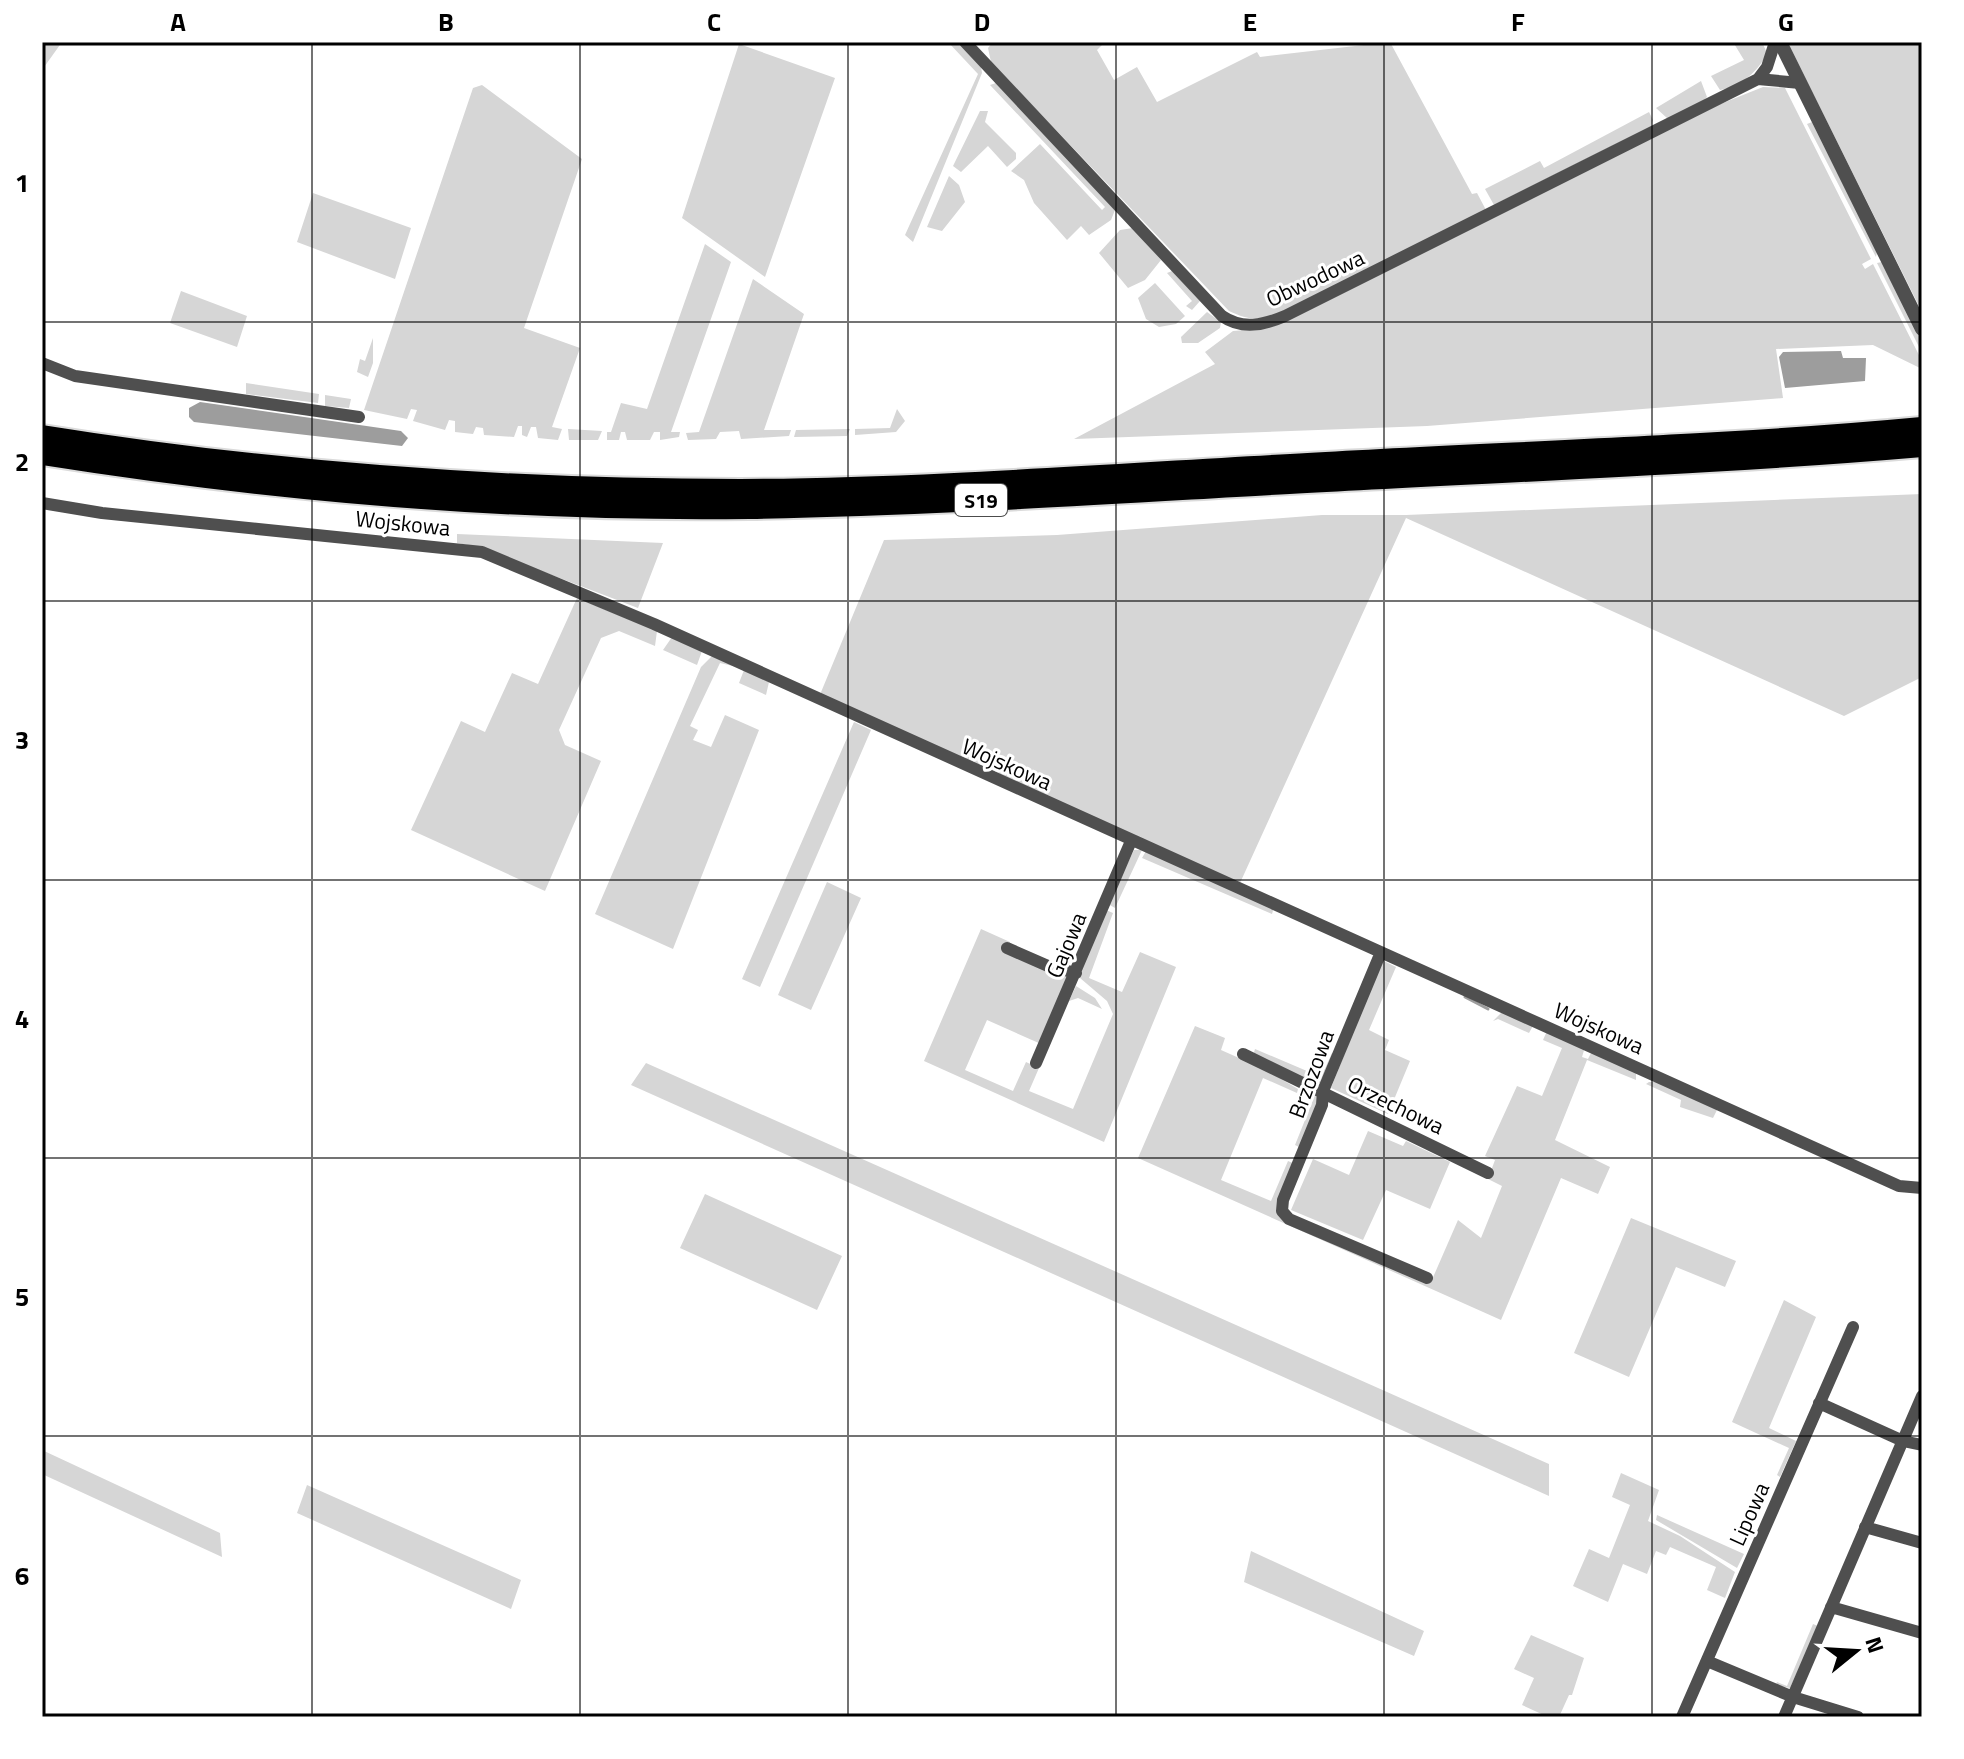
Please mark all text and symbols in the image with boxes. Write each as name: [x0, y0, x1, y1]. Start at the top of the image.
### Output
text: A: [170, 2, 186, 41]
text: B: [438, 2, 454, 41]
text: C: [707, 2, 721, 41]
text: D: [974, 2, 990, 41]
text: E: [1243, 2, 1257, 41]
text: F: [1511, 2, 1525, 41]
text: G: [1778, 2, 1794, 41]
text: 1: [15, 163, 29, 202]
street label: Obwodowa: [1260, 240, 1370, 316]
text: 2: [15, 442, 29, 481]
road number: S19: [955, 484, 1007, 516]
street label: Wojskowa: [354, 501, 452, 545]
text: 3: [15, 720, 29, 759]
street label: Wojskowa: [957, 729, 1057, 799]
street label: Gajowa: [1037, 907, 1095, 983]
street label: Wojskowa: [1549, 993, 1649, 1063]
text: 4: [15, 999, 29, 1038]
street label: Brzozowa: [1279, 1025, 1343, 1123]
street label: Orzechowa: [1342, 1067, 1450, 1143]
text: 5: [15, 1277, 29, 1316]
street label: Lipowa: [1720, 1477, 1778, 1551]
text: 6: [15, 1556, 29, 1595]
north arrow: [1816, 1611, 1896, 1691]
text: N: [1856, 1632, 1894, 1657]

